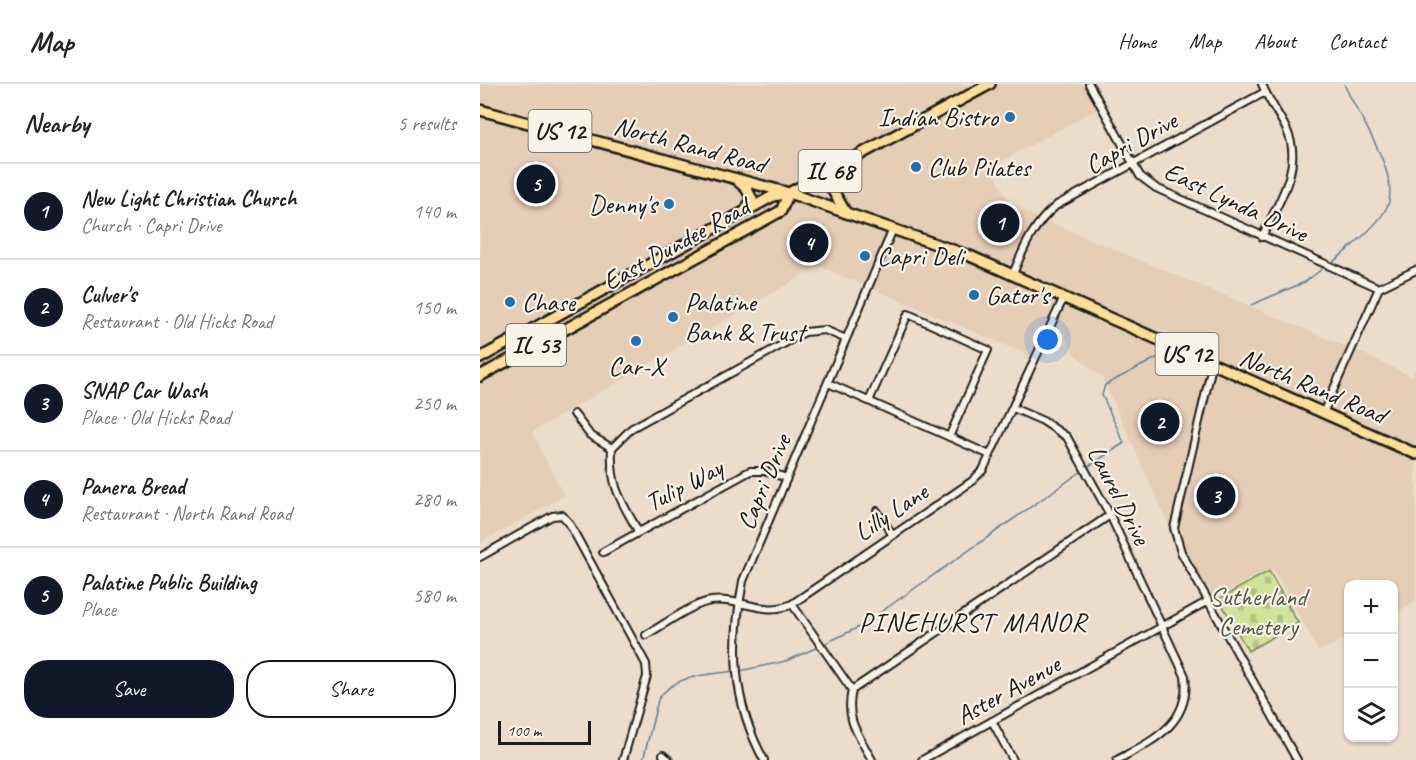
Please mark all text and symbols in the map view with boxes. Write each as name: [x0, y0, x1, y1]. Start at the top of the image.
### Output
text: Map: [30, 24, 73, 59]
text: Home: [1118, 28, 1156, 54]
text: Map: [1189, 28, 1221, 54]
text: About: [1254, 28, 1296, 54]
text: Contact: [1329, 28, 1386, 54]
place label: Indian Bistro: [878, 101, 1000, 134]
street label: Capri Drive: [1079, 103, 1185, 182]
text: Nearby: [24, 107, 89, 140]
street label: North Rand Road: [610, 109, 773, 182]
road number: US 12: [528, 110, 592, 152]
marker: Indian Bistro: [1003, 110, 1017, 124]
text: 5 results: [397, 111, 456, 136]
road number: IL 68: [798, 150, 862, 192]
place label: Club Pilates: [928, 151, 1032, 184]
street label: East Lynda Drive: [1159, 154, 1314, 250]
marker: Club Pilates: [909, 160, 923, 174]
pin: 5: [516, 162, 556, 206]
text: New Light Christian Church: [81, 185, 296, 213]
place label: Denny's: [589, 188, 659, 221]
street label: East Dundee Road: [597, 188, 758, 298]
marker: Denny's: [662, 197, 676, 211]
text: 1: [39, 199, 48, 224]
text: 140 m: [413, 199, 456, 224]
pin: 1: [980, 200, 1020, 246]
text: Church · Capri Drive: [81, 213, 222, 238]
pin: 4: [790, 220, 828, 266]
place label: Capri Deli: [877, 240, 967, 273]
marker: Capri Deli: [858, 249, 872, 263]
place label: Gator's: [986, 279, 1051, 312]
text: Culver's: [81, 281, 136, 309]
place label: Chase: [522, 286, 577, 319]
place label: Palatine Bank & Trust: [685, 286, 808, 349]
marker: Gator's: [967, 288, 981, 302]
text: 2: [39, 295, 48, 320]
text: 150 m: [413, 295, 456, 320]
marker: Chase: [503, 295, 517, 309]
text: Restaurant · Old Hicks Road: [81, 309, 273, 334]
marker: Palatine Bank & Trust: [666, 310, 680, 324]
road number: IL 53: [506, 324, 566, 366]
your location: [1033, 325, 1062, 354]
road number: US 12: [1156, 333, 1218, 375]
marker: Car-X: [629, 334, 643, 348]
street label: North Rand Road: [1235, 340, 1395, 433]
place label: Car-X: [608, 350, 668, 383]
text: SNAP Car Wash: [81, 377, 208, 405]
text: 3: [39, 391, 48, 416]
text: 250 m: [413, 391, 456, 416]
pin: 2: [1140, 400, 1180, 444]
text: Place · Old Hicks Road: [81, 405, 231, 430]
street label: Capri Drive: [729, 427, 800, 535]
street label: Laurel Drive: [1080, 440, 1159, 552]
street label: Tulip Way: [640, 450, 730, 519]
text: Panera Bread: [81, 473, 185, 501]
pin: 3: [1196, 474, 1236, 518]
street label: Lilly Lane: [848, 475, 935, 549]
text: 4: [39, 487, 48, 512]
text: 280 m: [413, 487, 456, 512]
text: Restaurant · North Rand Road: [81, 501, 292, 526]
text: Palatine Public Building: [81, 569, 257, 597]
park label: Sutherland Cemetery: [1210, 580, 1310, 643]
map controls: [1344, 580, 1398, 742]
button: +: [1344, 580, 1398, 634]
text: 5: [39, 583, 48, 608]
text: 580 m: [413, 583, 456, 608]
text: Place: [81, 597, 116, 622]
district label: PINEHURST MANOR: [859, 605, 1089, 639]
button: −: [1344, 634, 1398, 688]
street label: Aster Avenue: [950, 647, 1068, 732]
button: Save: [24, 660, 234, 718]
button: Share: [246, 660, 456, 718]
button: layers: [1344, 688, 1398, 742]
scale bar: [498, 718, 591, 746]
text: 100 m: [507, 721, 541, 741]

